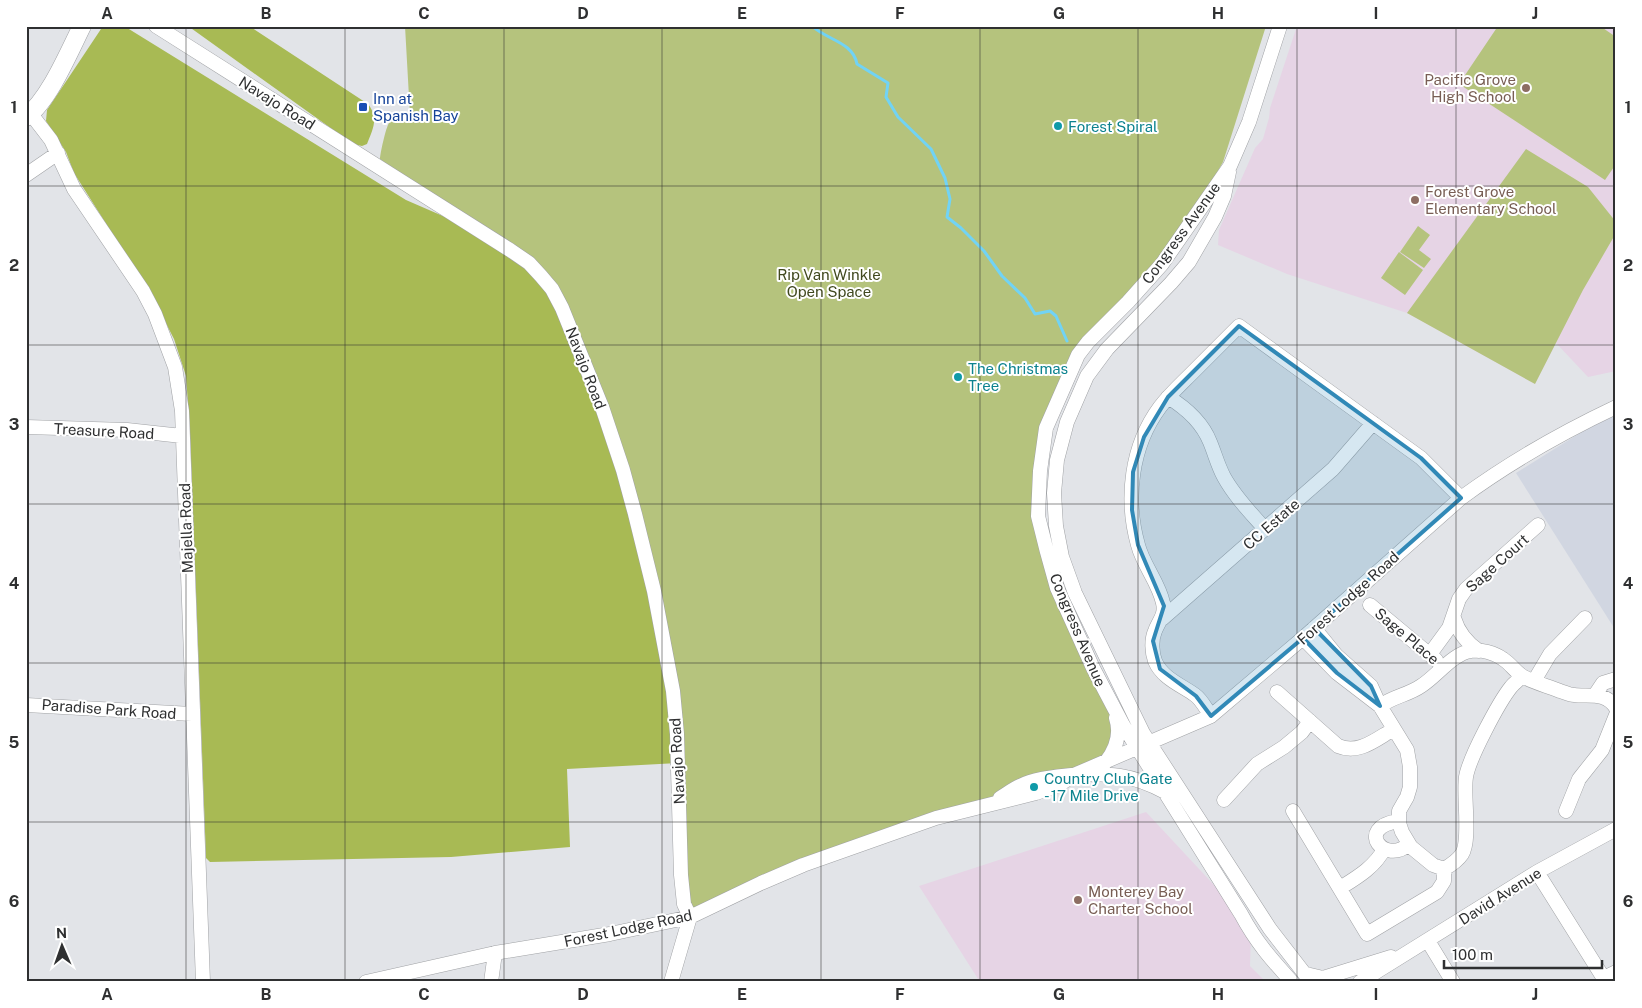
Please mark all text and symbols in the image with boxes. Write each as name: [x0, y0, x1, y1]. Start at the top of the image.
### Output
text: A: [101, 4, 113, 23]
text: B: [261, 4, 272, 23]
text: C: [418, 4, 430, 23]
text: D: [577, 4, 589, 23]
text: E: [737, 4, 747, 23]
text: F: [895, 4, 905, 23]
text: G: [1053, 4, 1065, 23]
text: H: [1212, 4, 1224, 23]
text: I: [1374, 4, 1378, 23]
text: J: [1532, 4, 1538, 23]
place label: Pacific Grove High School: [1424, 71, 1516, 105]
street label: Navajo Road: [236, 73, 318, 133]
marker: Pacific Grove High School: [1520, 82, 1532, 94]
place label: Inn at Spanish Bay: [373, 90, 459, 124]
text: 1: [11, 98, 17, 117]
text: 1: [1625, 98, 1631, 117]
marker: Inn at Spanish Bay: [357, 101, 369, 113]
place label: Forest Spiral: [1068, 118, 1157, 135]
marker: Forest Spiral: [1052, 120, 1064, 132]
street label: Congress Avenue: [1138, 179, 1224, 287]
place label: Forest Grove Elementary School: [1425, 183, 1557, 217]
marker: Forest Grove Elementary School: [1409, 194, 1421, 206]
text: 2: [9, 256, 19, 275]
text: 2: [1623, 256, 1633, 275]
park label: Rip Van Winkle Open Space: [777, 266, 881, 300]
street label: Navajo Road: [563, 325, 609, 411]
place label: The Christmas Tree: [968, 360, 1068, 394]
marker: The Christmas Tree: [952, 371, 964, 383]
text: 3: [9, 415, 19, 434]
text: 3: [1623, 415, 1633, 434]
street label: Treasure Road: [53, 420, 155, 442]
street label: Majella Road: [176, 483, 196, 573]
street label: CC Estate: [1239, 495, 1303, 553]
street label: Sage Court: [1462, 530, 1532, 596]
street label: Forest Lodge Road: [1294, 548, 1402, 648]
street label: Congress Avenue: [1046, 571, 1110, 689]
text: 4: [9, 574, 20, 593]
text: 4: [1623, 574, 1634, 593]
street label: Sage Place: [1372, 604, 1442, 668]
street label: Paradise Park Road: [41, 696, 177, 722]
street label: Navajo Road: [666, 717, 688, 805]
text: 5: [9, 733, 20, 752]
text: 5: [1623, 733, 1634, 752]
place label: Country Club Gate - 17 Mile Drive: [1044, 770, 1172, 804]
marker: Country Club Gate - 17 Mile Drive: [1028, 781, 1040, 793]
street label: David Avenue: [1456, 864, 1544, 928]
place label: Monterey Bay Charter School: [1088, 883, 1193, 917]
text: 6: [9, 892, 19, 911]
text: 6: [1623, 892, 1633, 911]
marker: Monterey Bay Charter School: [1072, 894, 1084, 906]
street label: Forest Lodge Road: [562, 906, 694, 950]
north arrow: [38, 920, 88, 970]
text: N: [56, 925, 67, 941]
scale bar: [1444, 938, 1602, 970]
text: 100 m: [1452, 946, 1493, 963]
text: A: [101, 985, 113, 1004]
text: B: [261, 985, 272, 1004]
text: C: [418, 985, 430, 1004]
text: D: [577, 985, 589, 1004]
text: E: [737, 985, 747, 1004]
text: F: [895, 985, 905, 1004]
text: G: [1053, 985, 1065, 1004]
text: H: [1212, 985, 1224, 1004]
text: I: [1374, 985, 1378, 1004]
text: J: [1532, 985, 1538, 1004]

